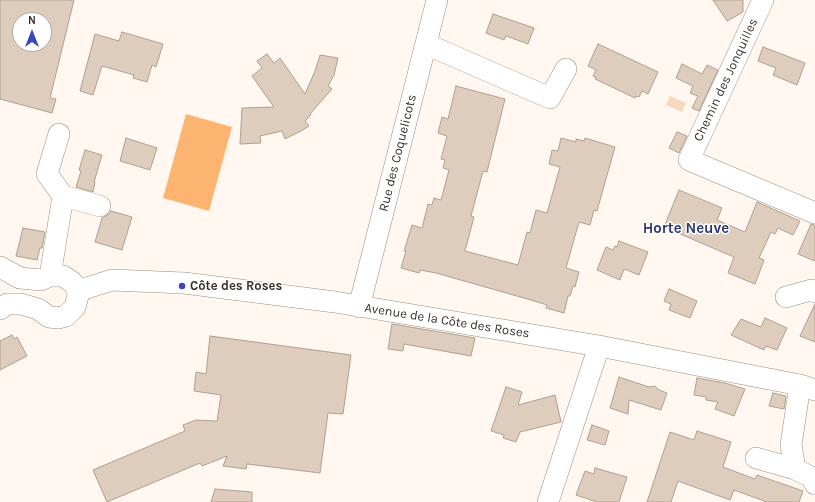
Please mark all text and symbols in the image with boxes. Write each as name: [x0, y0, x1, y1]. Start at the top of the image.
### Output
north arrow: [12, 12, 52, 52]
text: N: [28, 14, 36, 27]
street label: Chemin des Jonquilles: [691, 16, 761, 144]
street label: Rue des Coquelicots: [376, 93, 420, 213]
district label: Horte Neuve: [643, 220, 729, 238]
place label: Côte des Roses: [190, 278, 282, 294]
marker: Côte des Roses: [177, 281, 187, 291]
street label: Avenue de la Côte des Roses: [363, 300, 531, 342]

